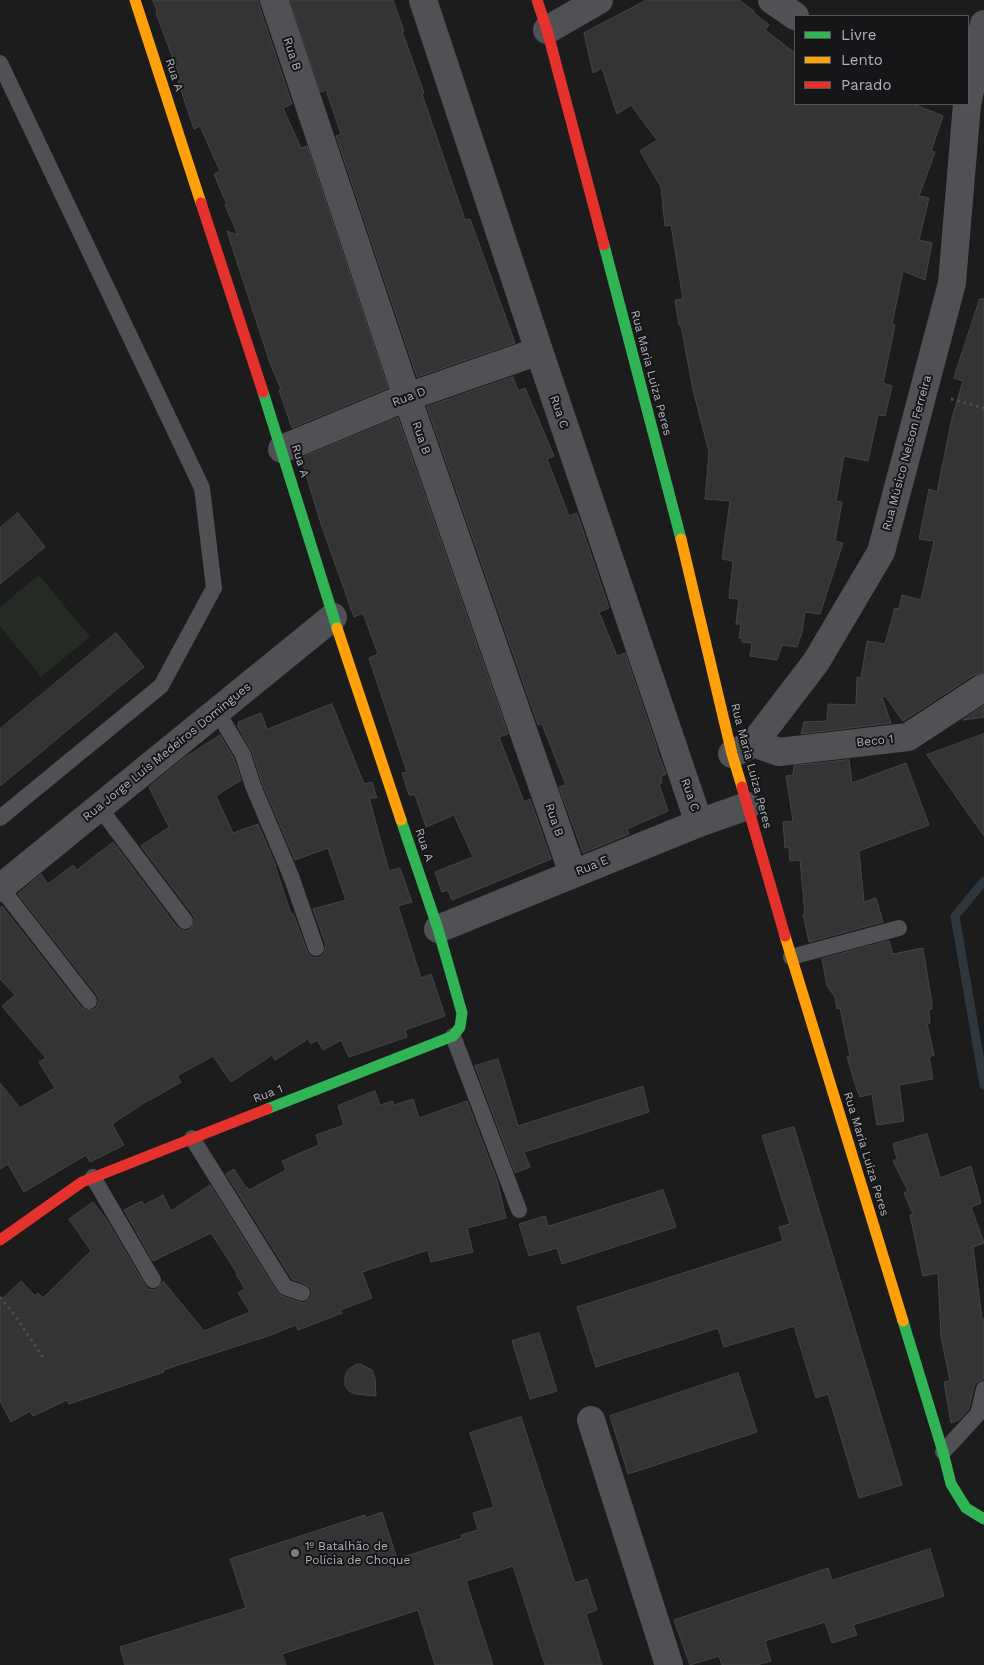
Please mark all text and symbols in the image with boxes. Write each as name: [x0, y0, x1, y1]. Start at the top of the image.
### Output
legend: [794, 15, 969, 105]
text: Livre: [841, 26, 876, 44]
street label: Rua B: [280, 36, 304, 72]
text: Lento: [841, 51, 883, 69]
street label: Rua A: [162, 57, 186, 93]
text: Parado: [841, 76, 891, 94]
street label: Rua Maria Luiza Peres: [627, 309, 675, 437]
street label: Rua Músico Nelson Ferreira: [879, 374, 935, 532]
street label: Rua D: [390, 384, 428, 410]
street label: Rua C: [547, 393, 571, 431]
street label: Rua B: [409, 420, 433, 456]
street label: Rua A: [288, 443, 312, 479]
street label: Rua Jorge Luís Medeiros Domingues: [80, 680, 254, 824]
street label: Rua Maria Luiza Peres: [727, 702, 775, 830]
street label: Beco 1: [856, 732, 894, 750]
street label: Rua C: [678, 776, 702, 814]
street label: Rua B: [542, 802, 566, 838]
street label: Rua A: [412, 827, 436, 863]
street label: Rua E: [574, 853, 610, 879]
street label: Rua 1: [251, 1082, 285, 1106]
street label: Rua Maria Luiza Peres: [840, 1090, 892, 1218]
place label: 1º Batalhão de Polícia de Choque: [305, 1539, 410, 1567]
marker: 1º Batalhão de Polícia de Choque: [289, 1547, 301, 1559]

